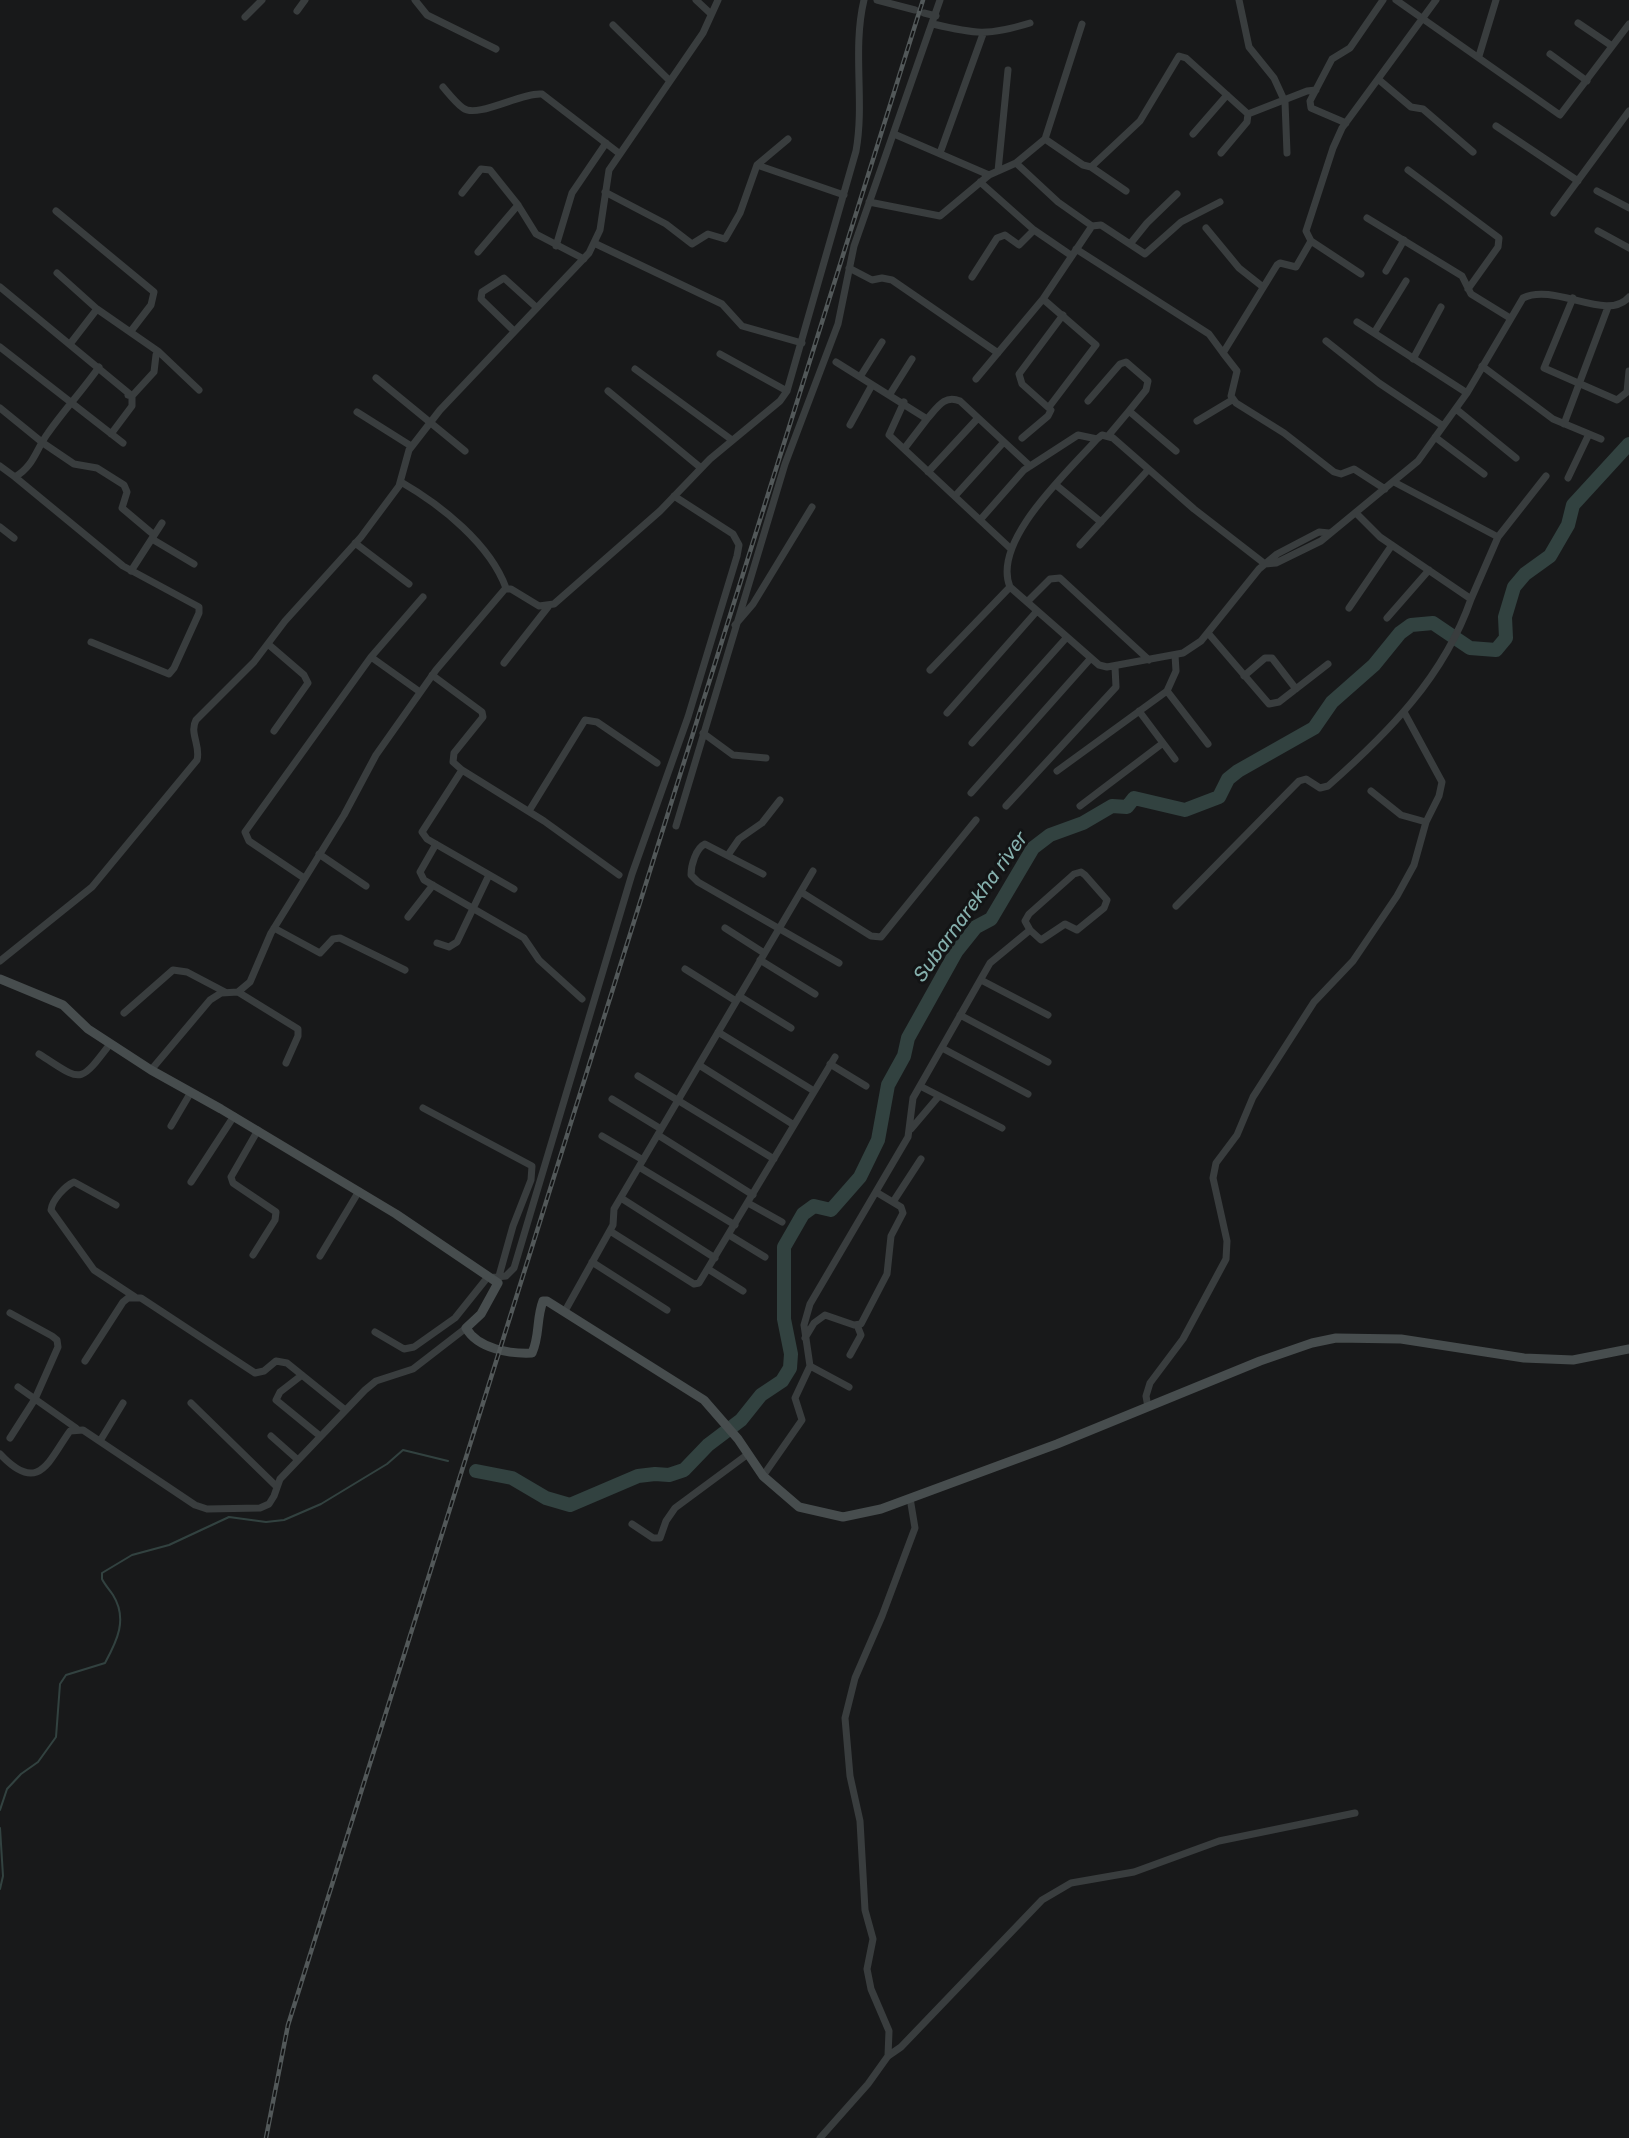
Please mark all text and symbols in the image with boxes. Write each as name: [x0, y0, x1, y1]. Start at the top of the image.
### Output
water label: Subarnarekha river: [909, 827, 1033, 987]

